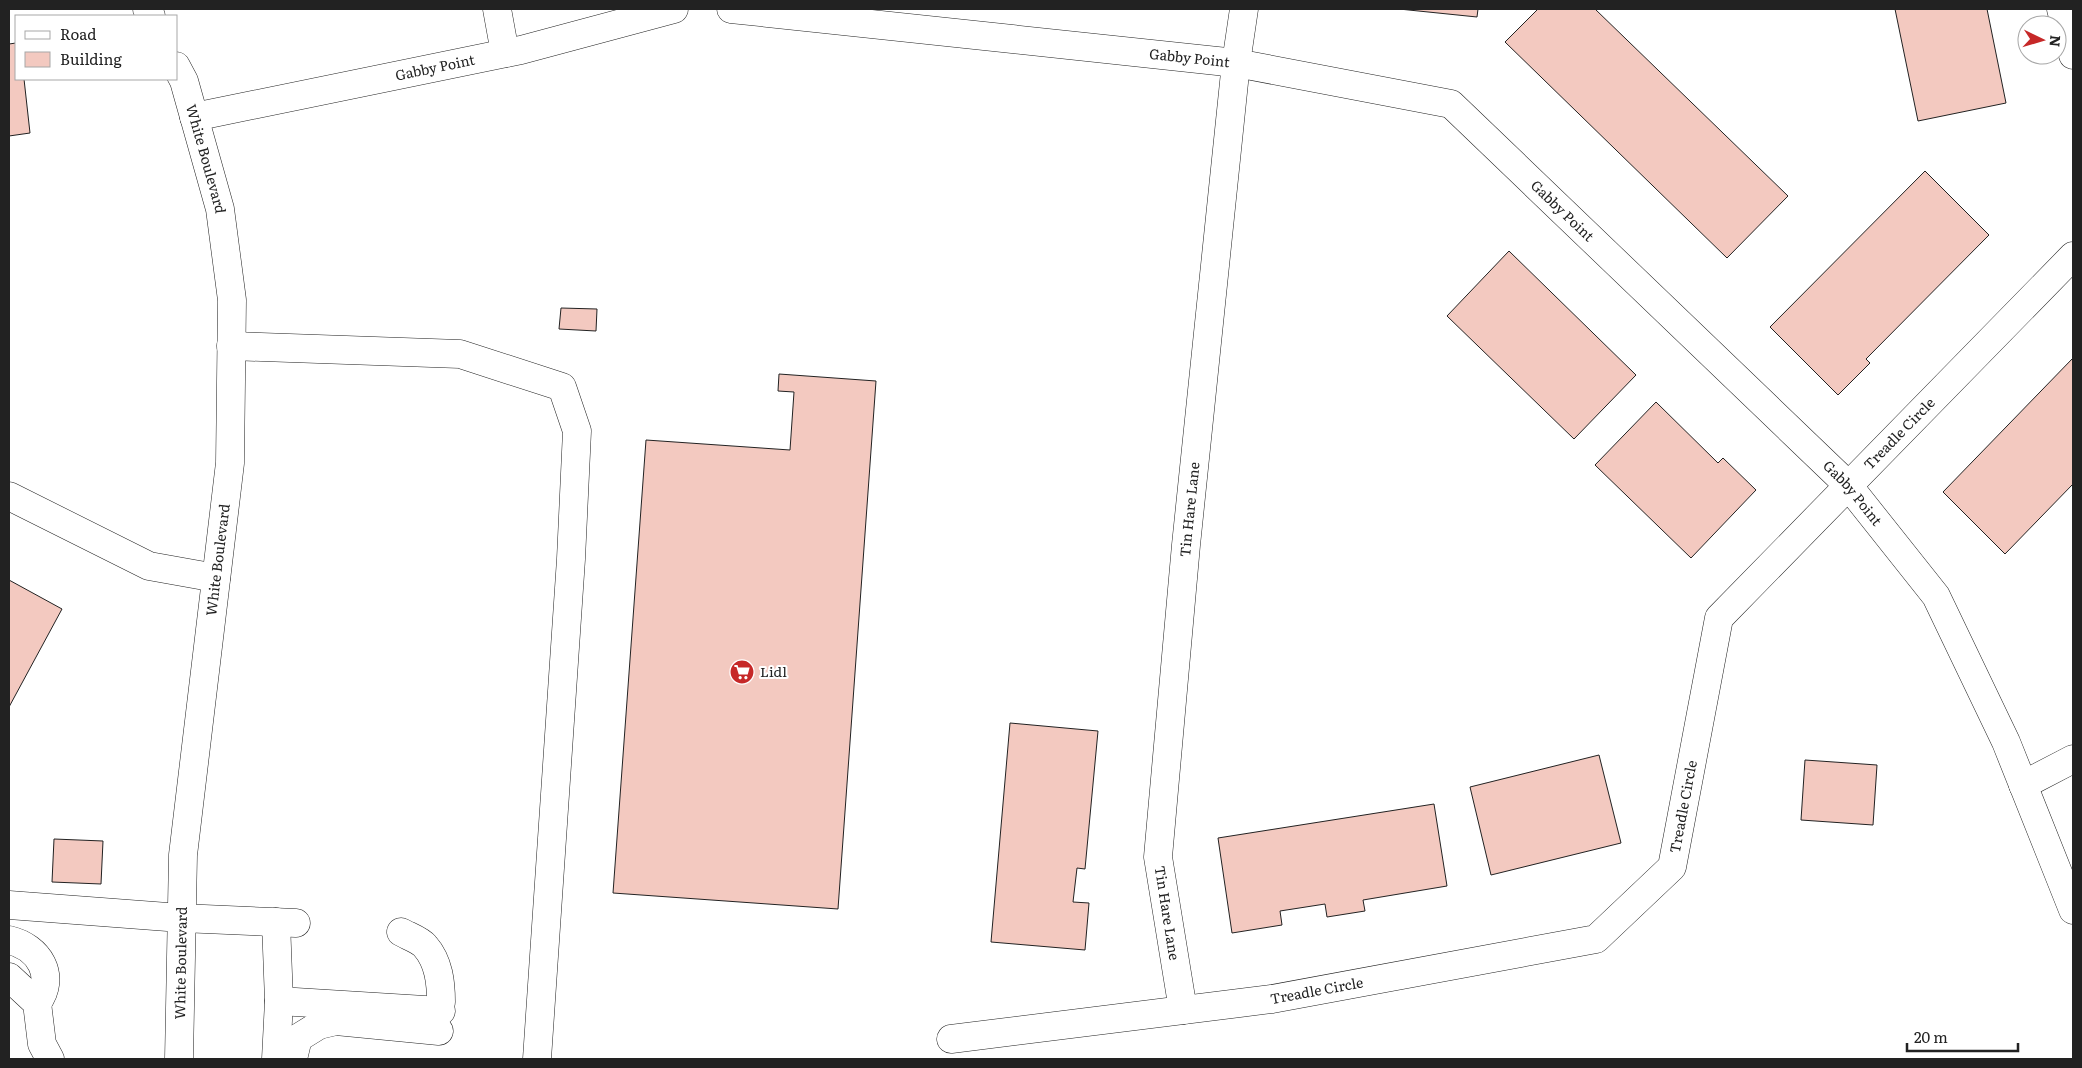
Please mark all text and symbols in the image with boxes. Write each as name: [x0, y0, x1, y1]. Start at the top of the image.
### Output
legend: [15, 15, 178, 80]
north arrow: [2017, 15, 2067, 65]
text: Road: [60, 22, 96, 45]
text: N: [2045, 34, 2066, 48]
street label: Gabby Point: [1148, 43, 1231, 71]
text: Building: [60, 47, 122, 70]
street label: Gabby Point: [393, 49, 477, 85]
street label: White Boulevard: [182, 102, 232, 215]
street label: Gabby Point: [1527, 175, 1599, 245]
street label: Treadle Circle: [1859, 392, 1939, 474]
street label: Gabby Point: [1819, 455, 1887, 530]
street label: Tin Hare Lane: [1174, 461, 1204, 558]
street label: White Boulevard: [200, 502, 234, 617]
supermarket icon: Lidl: [729, 659, 755, 685]
place label: Lidl: [760, 661, 787, 681]
street label: Treadle Circle: [1664, 758, 1701, 855]
street label: Tin Hare Lane: [1151, 864, 1185, 962]
street label: White Boulevard: [169, 906, 191, 1020]
street label: Treadle Circle: [1268, 971, 1365, 1008]
scale bar: [1907, 1020, 2018, 1052]
text: 20 m: [1914, 1025, 1948, 1048]

